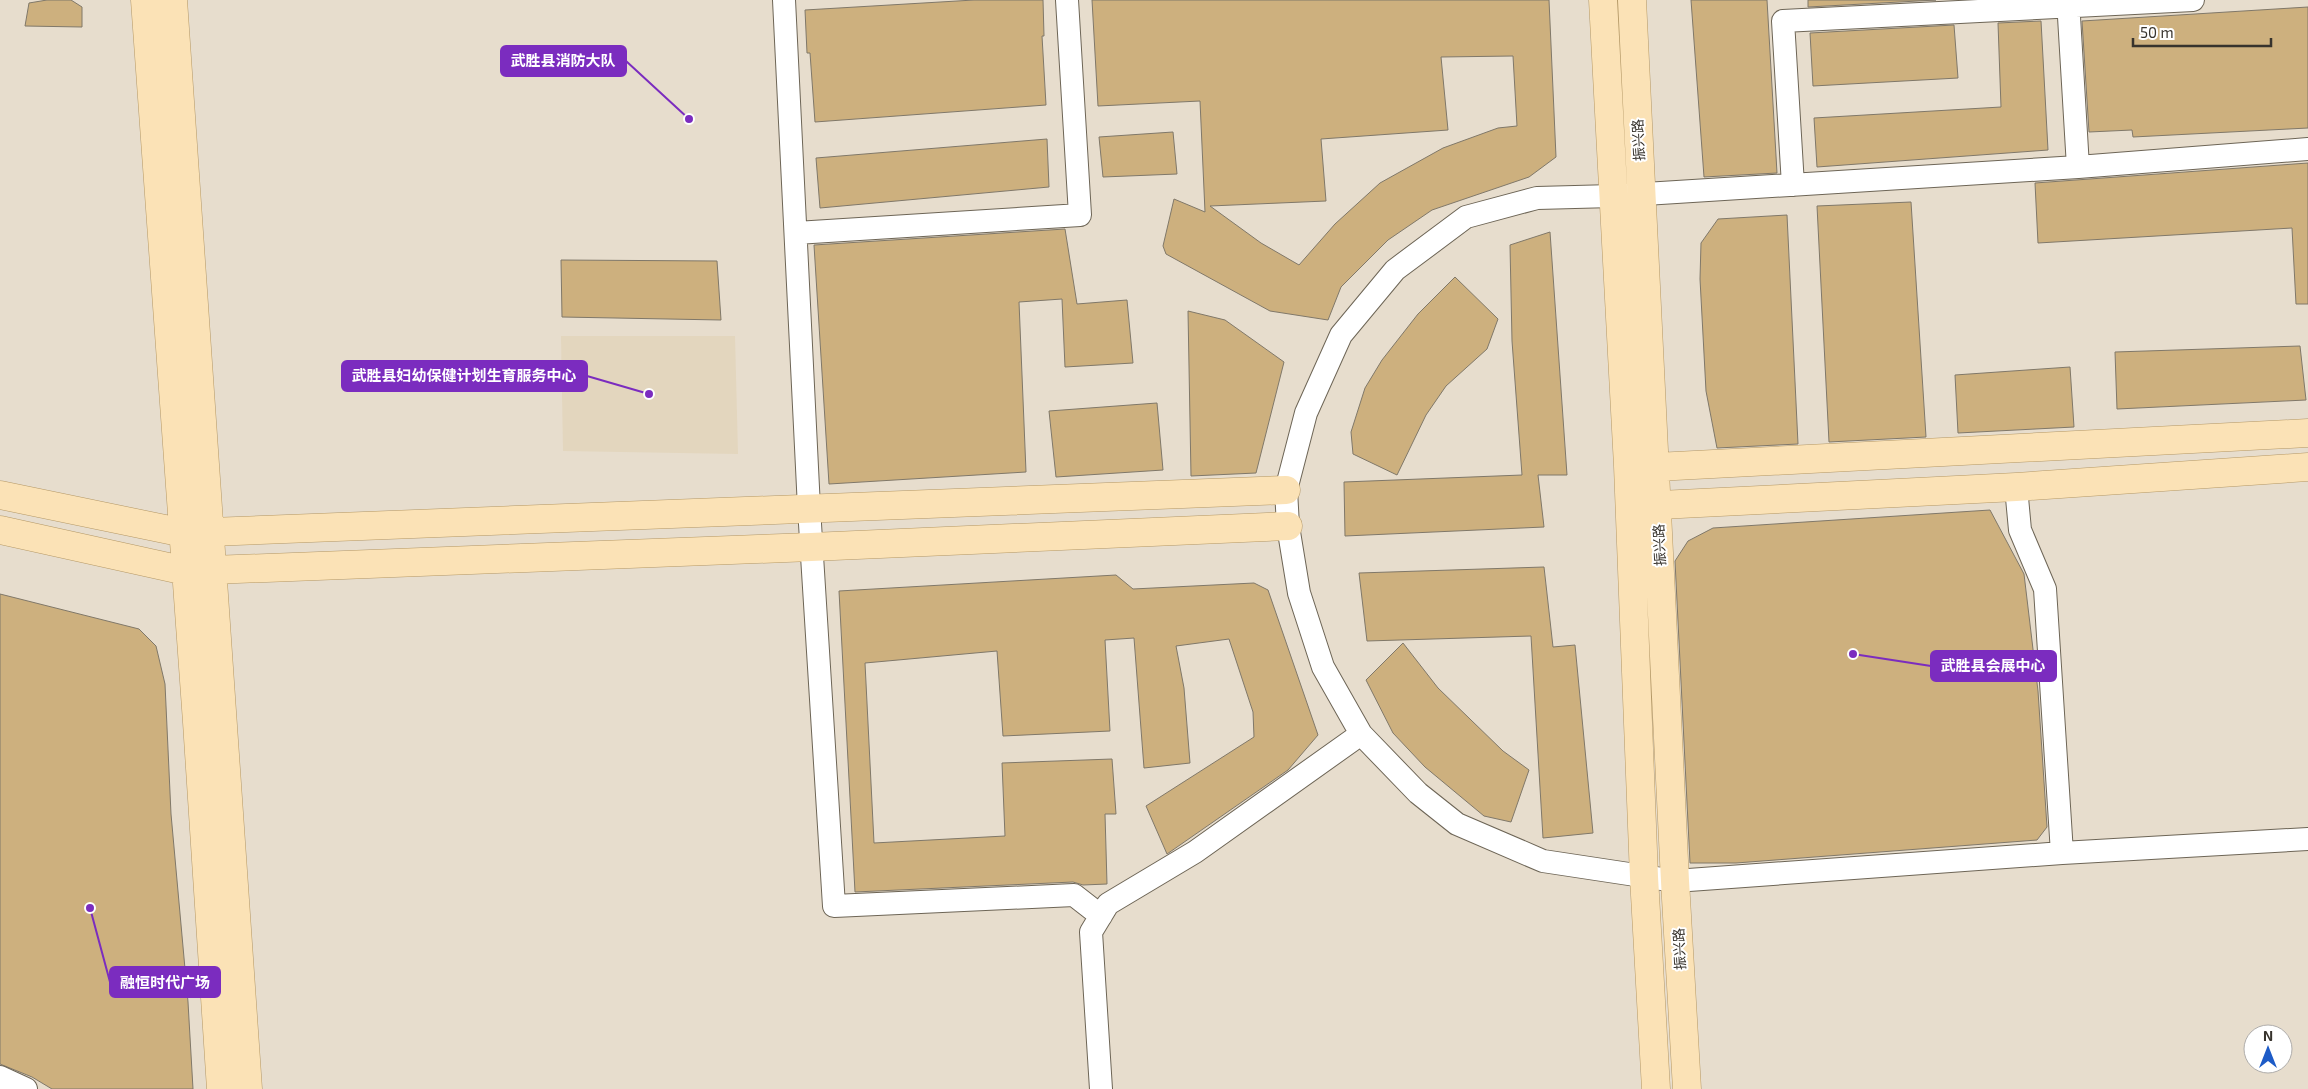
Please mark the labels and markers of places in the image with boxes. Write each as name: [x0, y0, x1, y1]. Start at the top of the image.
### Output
callout: 武胜县消防大队: [501, 46, 626, 76]
callout: 武胜县妇幼保健计划生育服务中心: [342, 361, 587, 391]
callout: 武胜县会展中心: [1931, 651, 2056, 681]
callout: 融恒时代广场: [110, 967, 220, 997]

